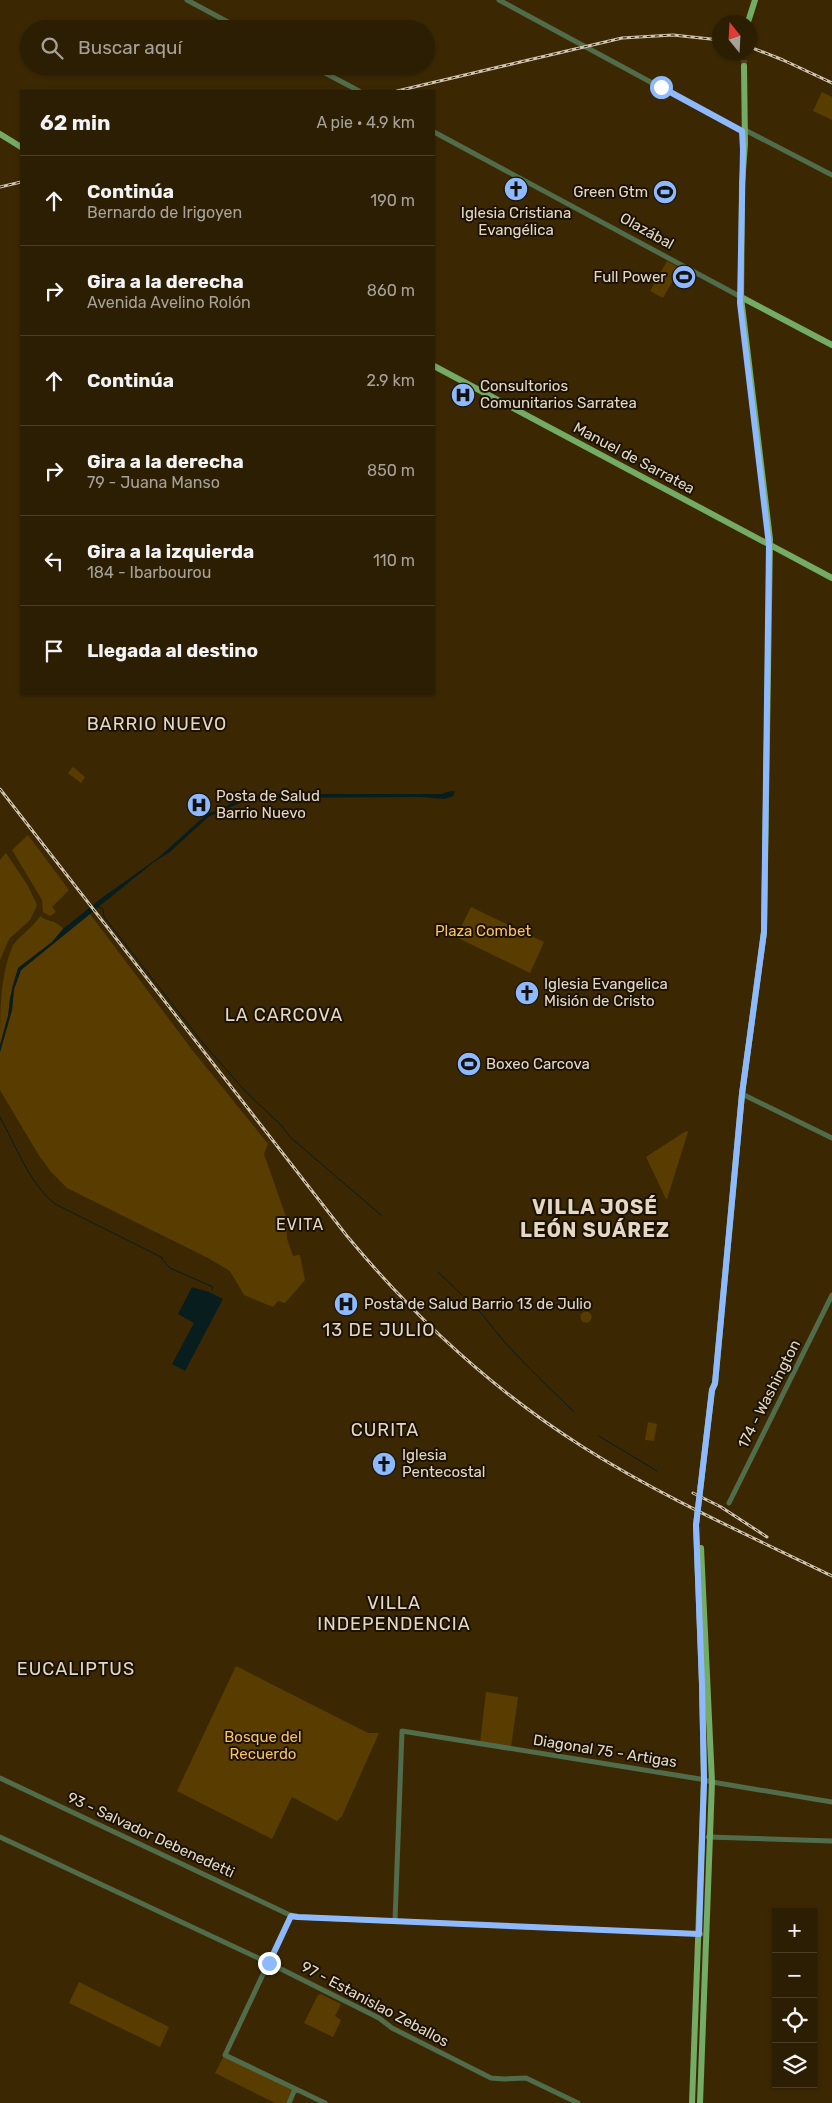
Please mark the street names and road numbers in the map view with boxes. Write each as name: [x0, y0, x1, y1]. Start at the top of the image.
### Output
street label: Olazábal: [617, 209, 677, 253]
street label: Manuel de Sarratea: [570, 418, 698, 498]
street label: 174 - Washington: [734, 1337, 804, 1451]
street label: Diagonal 75 - Artigas: [532, 1731, 679, 1771]
street label: 93 - Salvador Debenedetti: [64, 1788, 238, 1882]
street label: 97 - Estanislao Zeballos: [298, 1957, 452, 2051]

